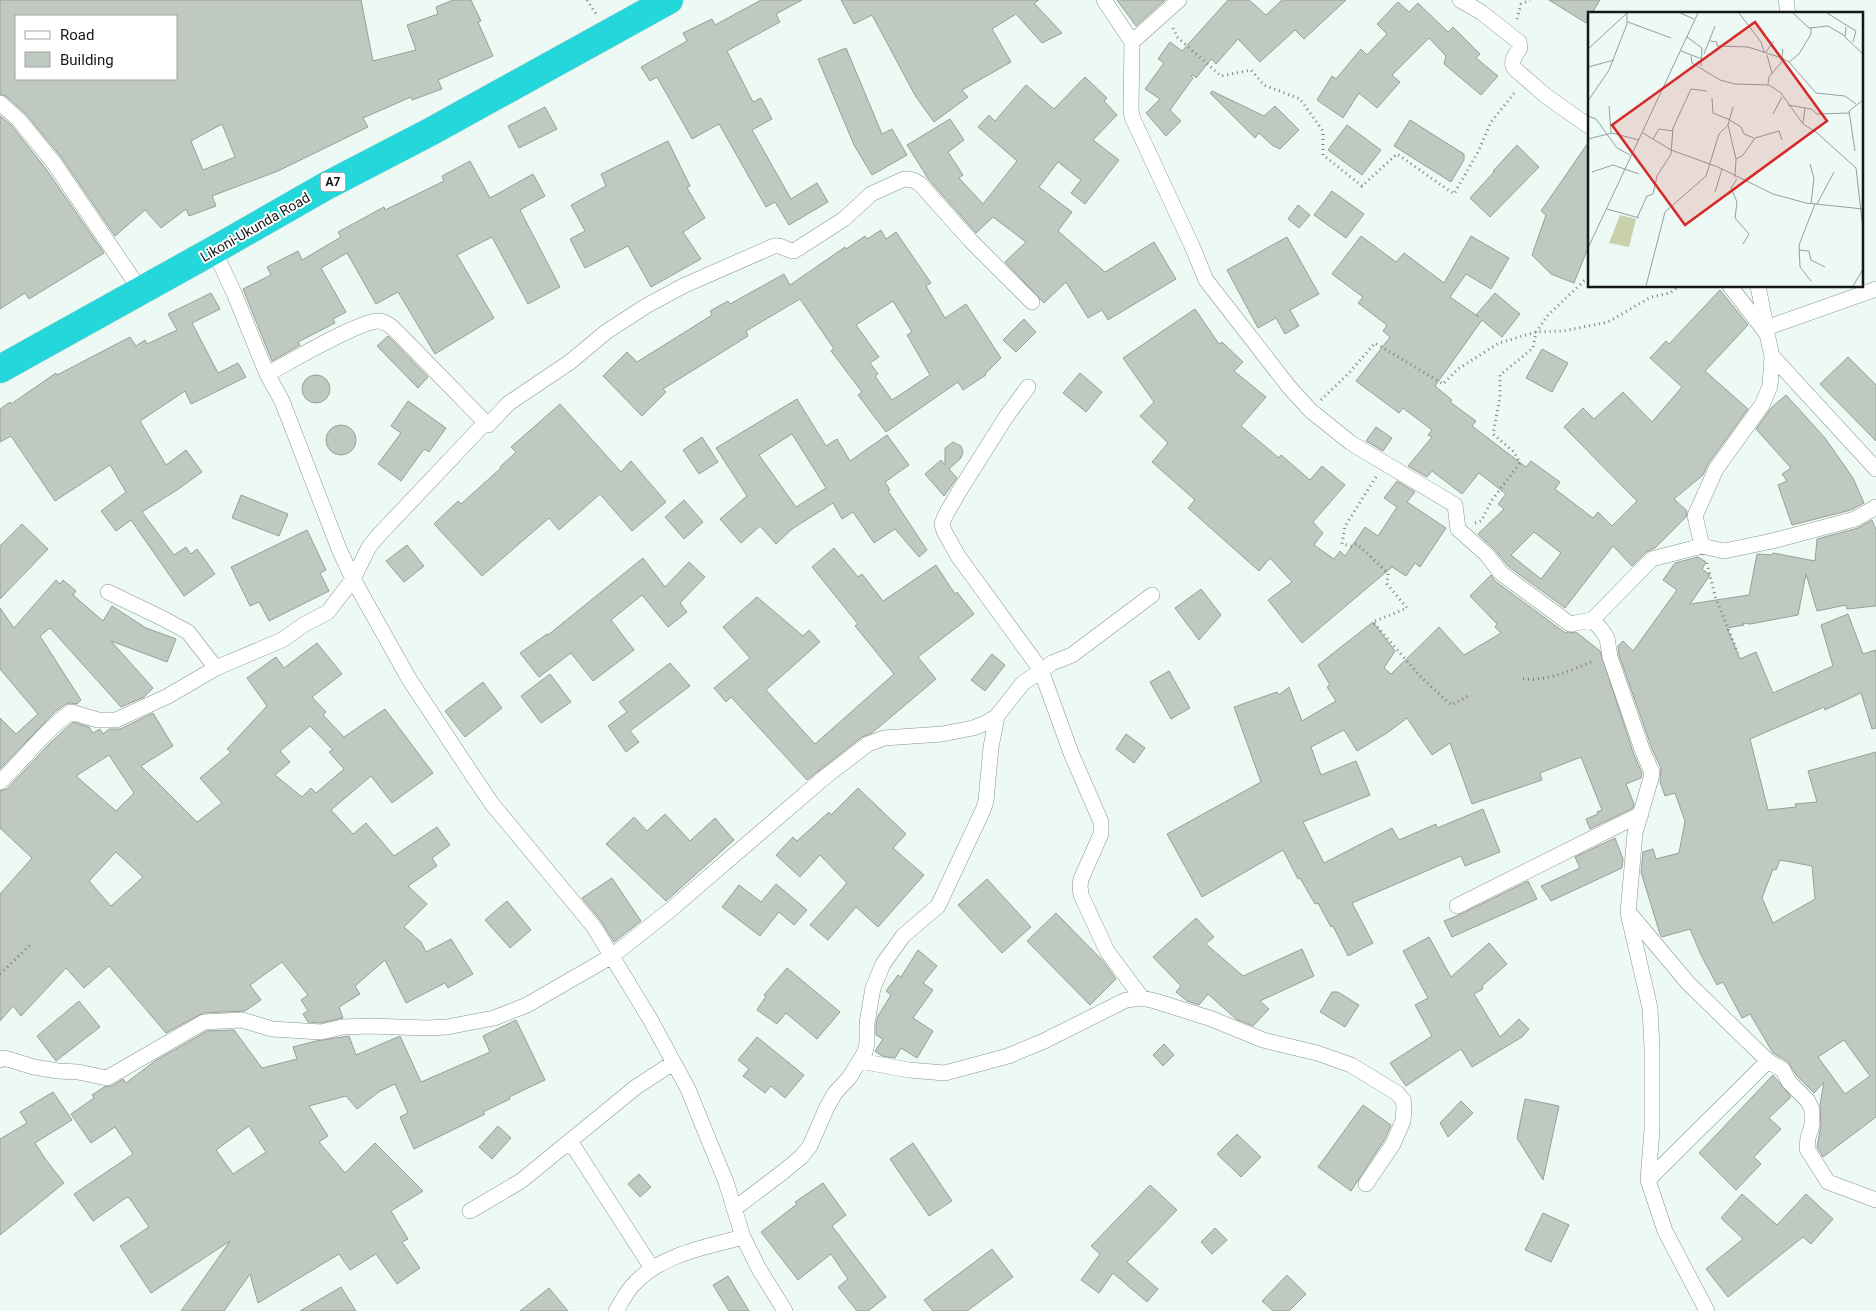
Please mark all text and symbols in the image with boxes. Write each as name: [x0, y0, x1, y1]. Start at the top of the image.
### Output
inset map: [1588, 12, 1864, 288]
legend: [15, 15, 178, 80]
text: Road: [60, 26, 94, 44]
text: Building: [60, 51, 114, 69]
road number: A7: [320, 172, 346, 192]
street label: Likoni-Ukunda Road: [197, 189, 313, 265]

